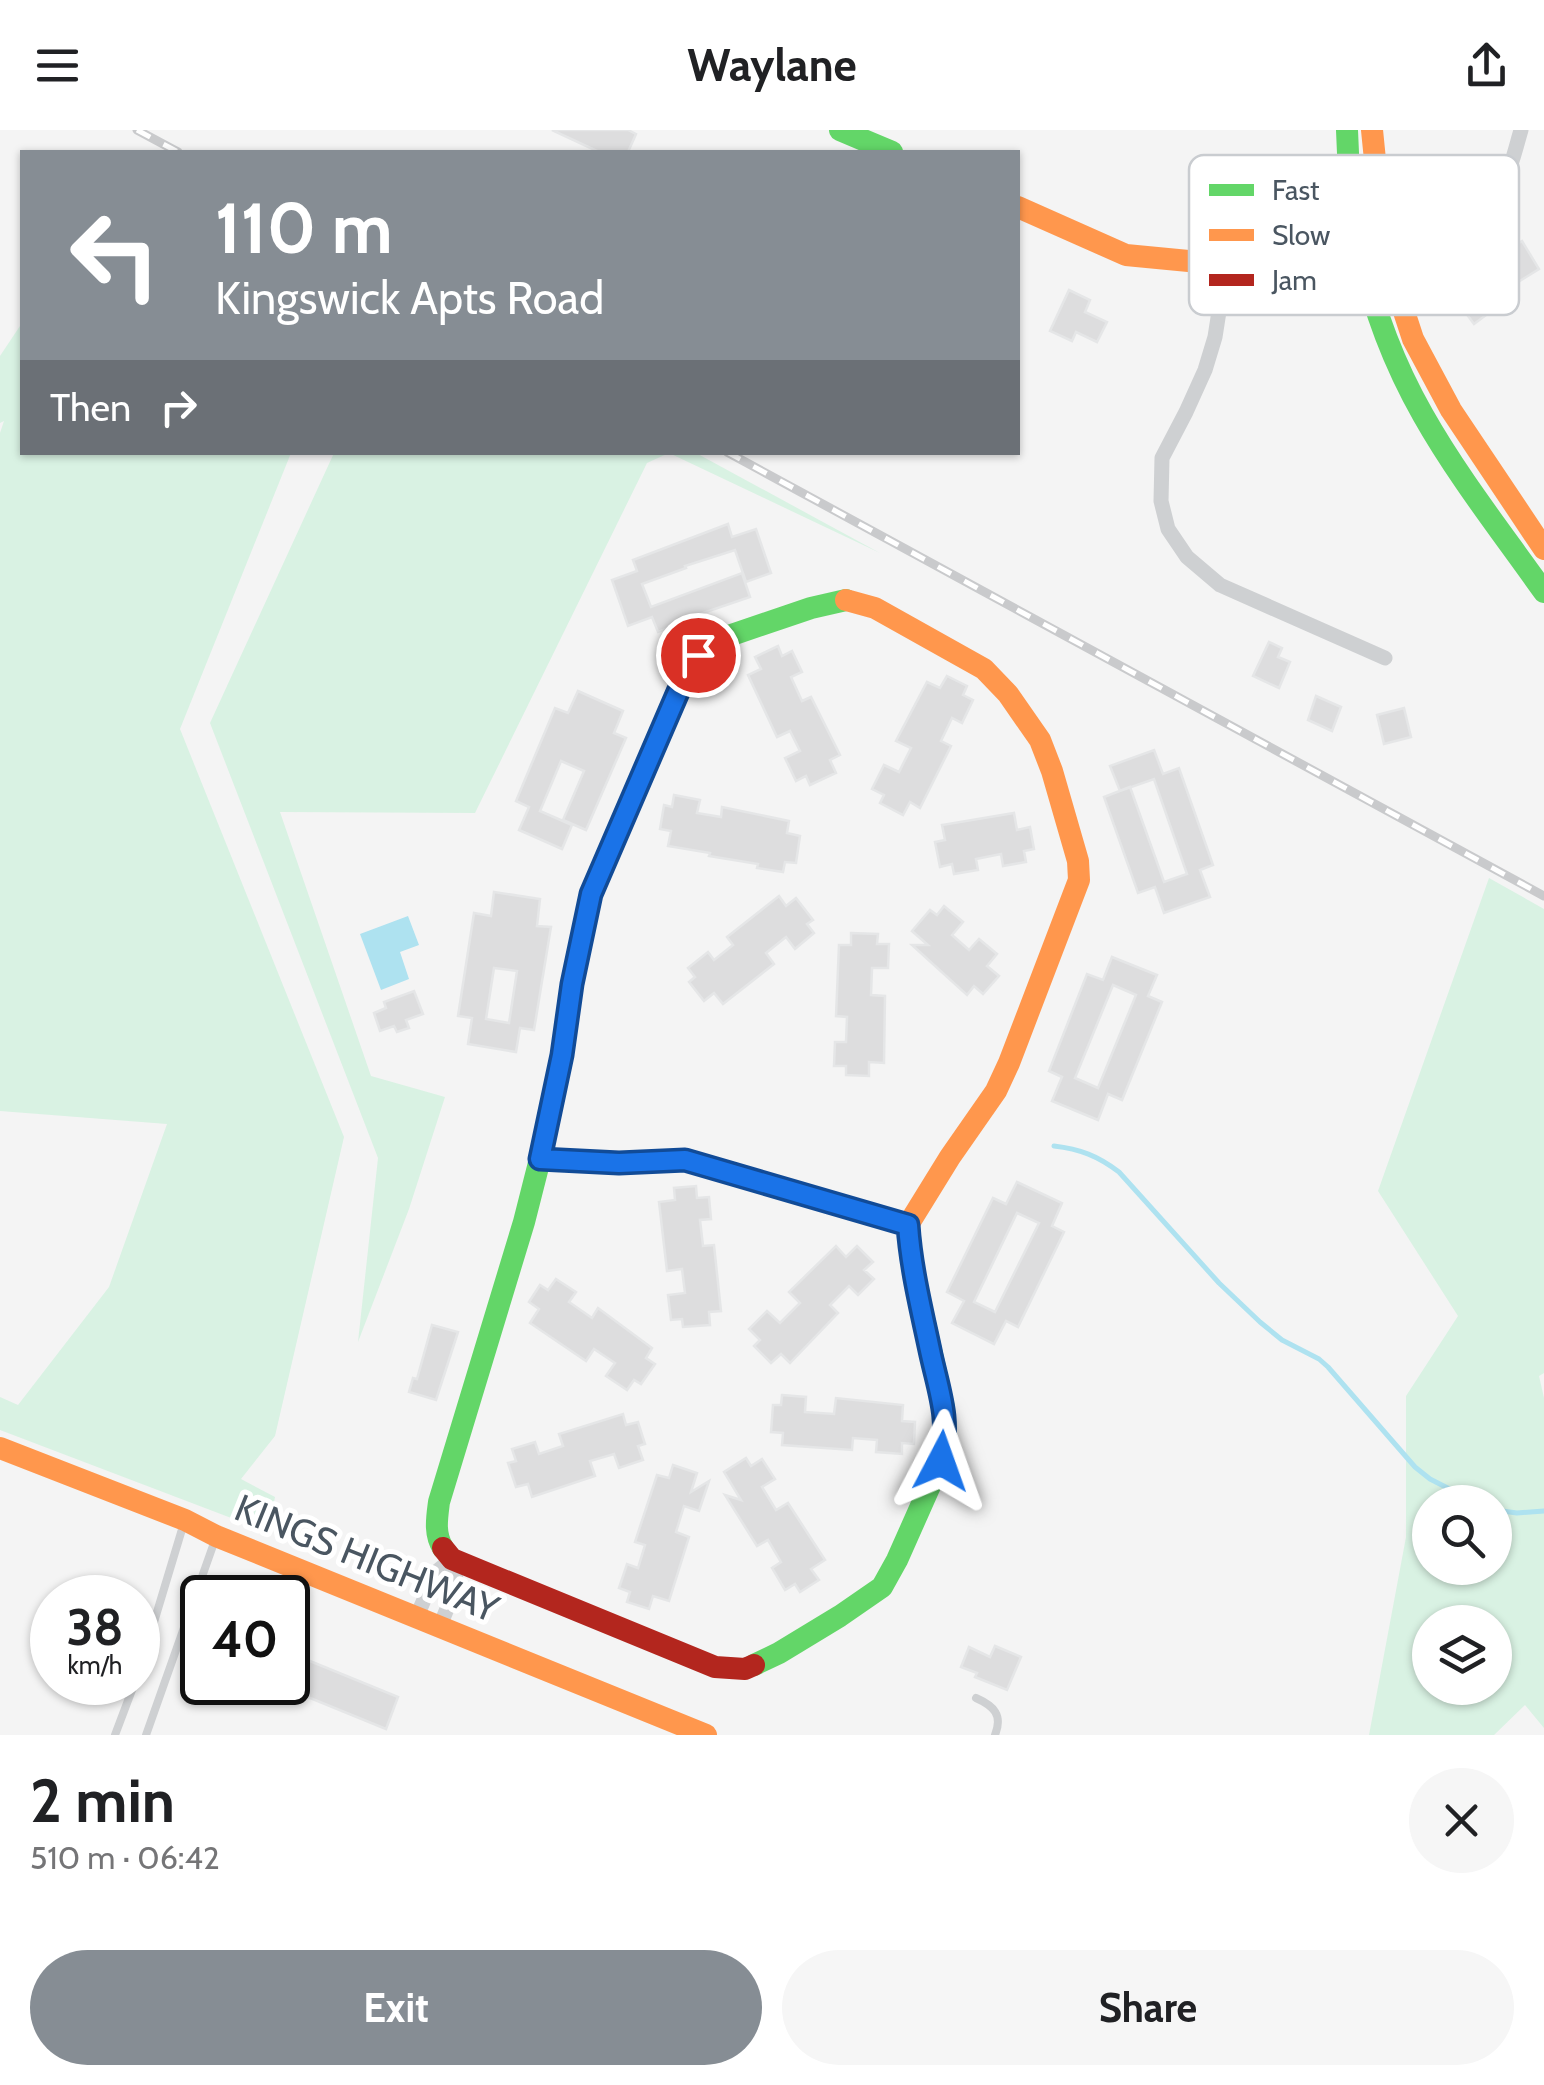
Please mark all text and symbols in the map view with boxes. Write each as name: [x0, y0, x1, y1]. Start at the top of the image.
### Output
icon: menu: [30, 38, 85, 93]
text: Waylane: [687, 38, 857, 92]
icon: share: [1459, 38, 1514, 93]
legend: [1189, 155, 1519, 315]
text: Fast: [1272, 173, 1320, 207]
text: 110 m: [215, 185, 393, 271]
icon: left: [50, 190, 180, 320]
text: Slow: [1272, 218, 1330, 252]
text: Jam: [1271, 263, 1317, 297]
text: Kingswick Apts Road: [215, 271, 604, 325]
icon: right: [151, 380, 206, 435]
text: Then: [50, 384, 131, 431]
pin: [656, 613, 741, 698]
icon: arrive: [671, 628, 726, 683]
position arrow: [889, 1409, 993, 1513]
street label: KINGS HIGHWAY: [228, 1484, 506, 1632]
map controls: [1412, 1485, 1512, 1705]
button: search: [1412, 1485, 1512, 1585]
speed limit sign: 40: [180, 1575, 310, 1705]
text: 38: [66, 1597, 124, 1658]
button: layers: [1412, 1605, 1512, 1705]
text: km/h: [68, 1650, 122, 1680]
text: 2 min: [30, 1764, 175, 1837]
button: close: [1409, 1768, 1514, 1873]
text: 510 m · 06:42: [30, 1838, 220, 1877]
button: Exit: [30, 1950, 762, 2065]
button: Share: [782, 1950, 1514, 2065]

